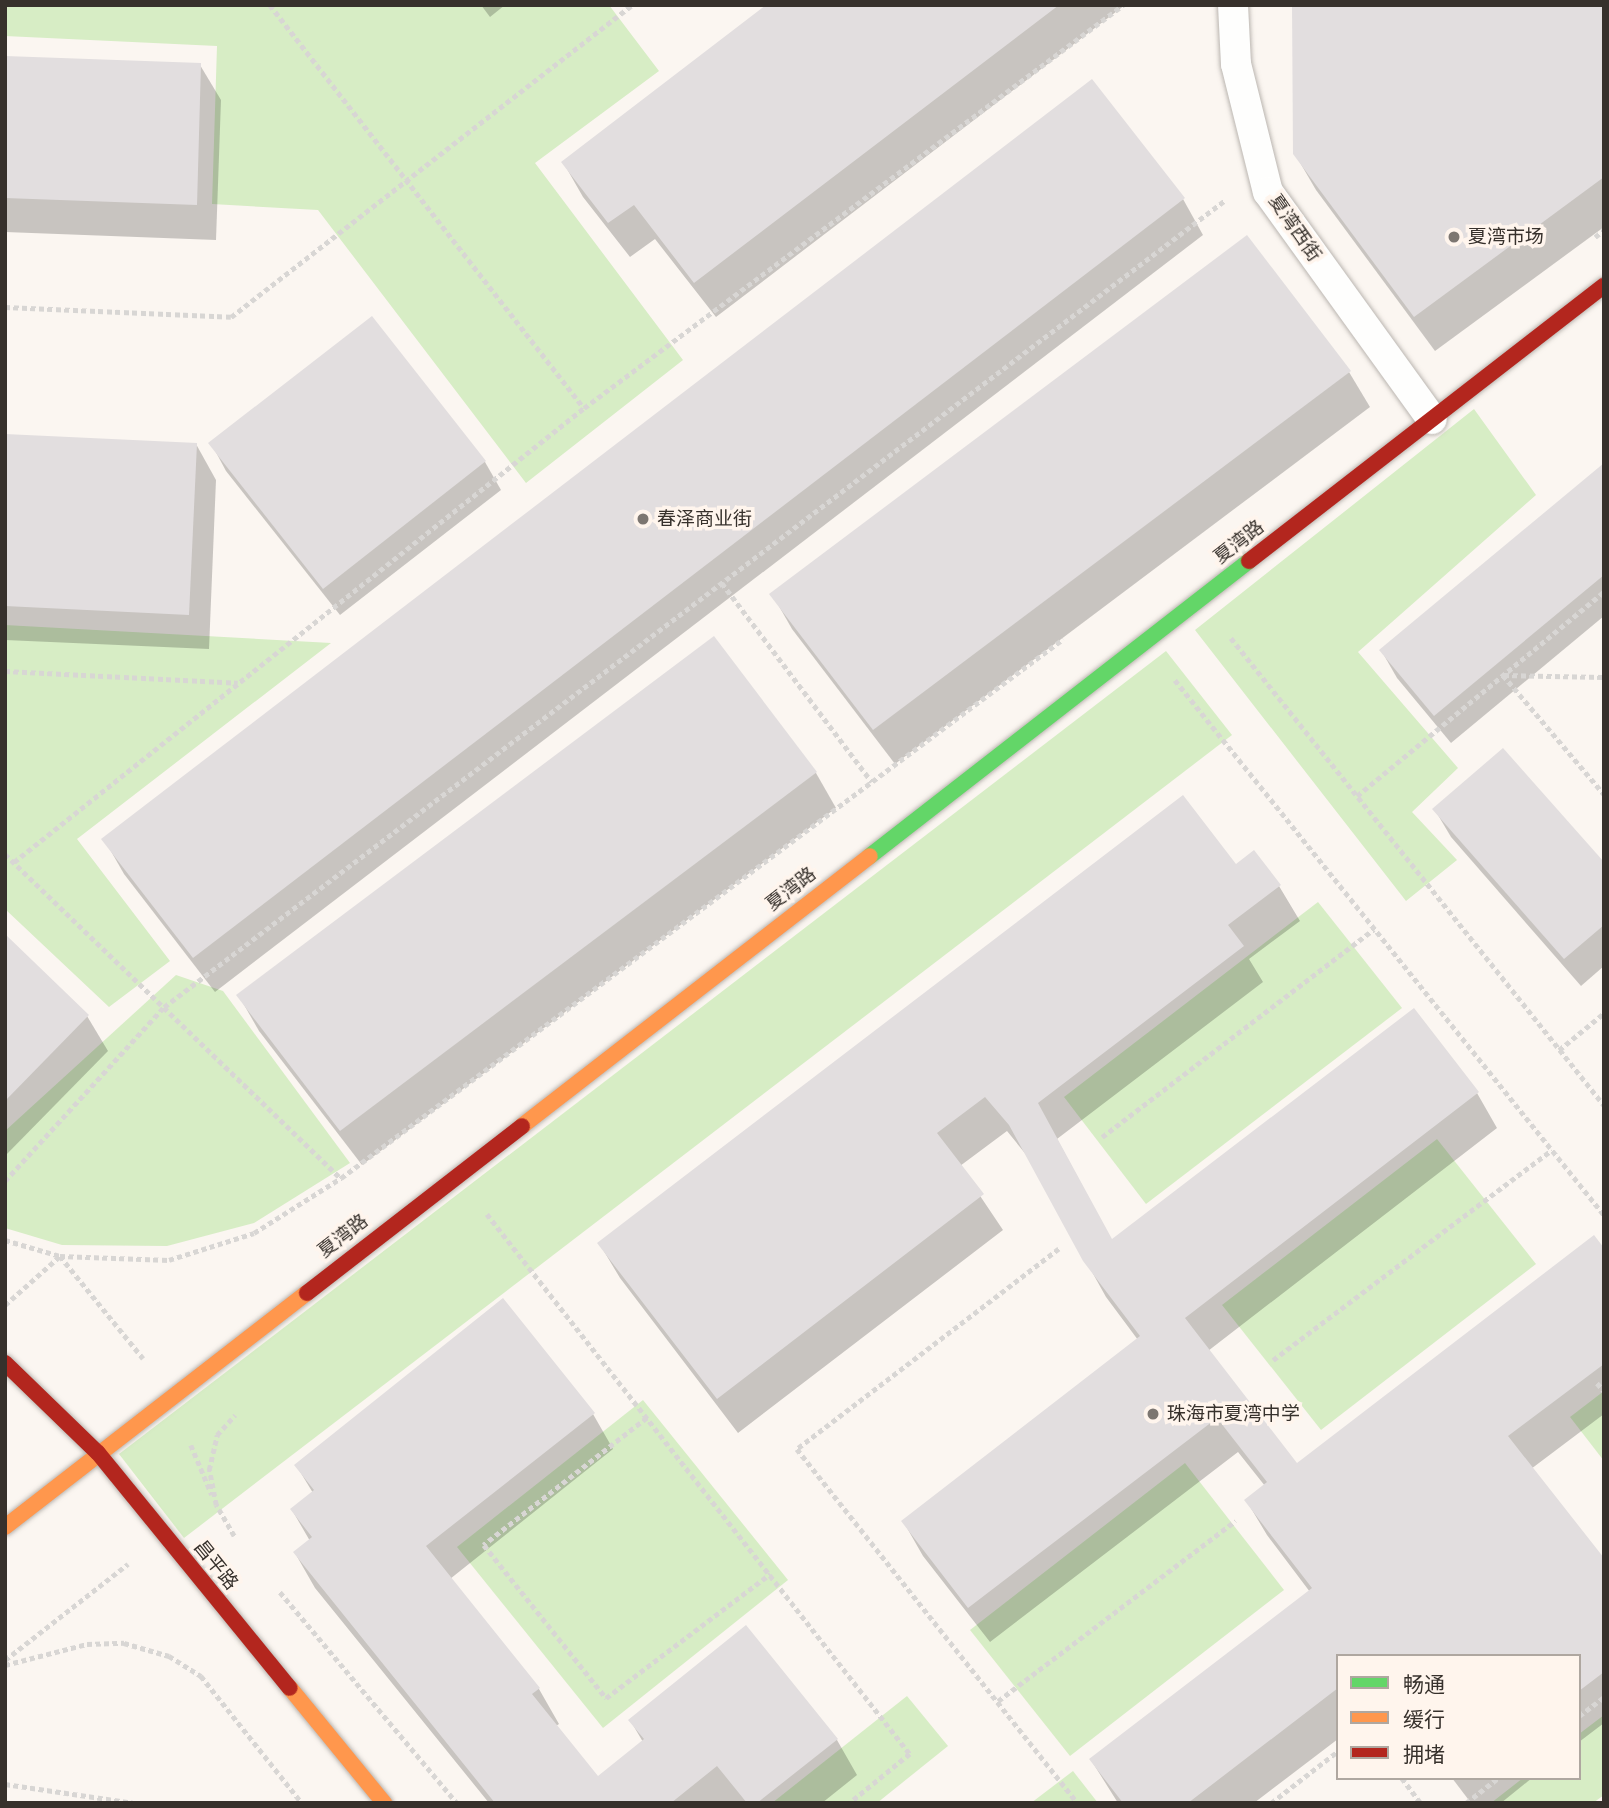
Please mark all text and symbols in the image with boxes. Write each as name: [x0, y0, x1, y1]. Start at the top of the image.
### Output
street label: 夏湾西街: [1264, 190, 1326, 266]
place label: 夏湾市场: [1468, 226, 1544, 248]
marker: 夏湾市场: [1446, 229, 1462, 245]
place label: 春泽商业街: [657, 508, 752, 530]
marker: 春泽商业街: [635, 511, 651, 527]
street label: 夏湾路: [1210, 515, 1268, 569]
street label: 夏湾路: [762, 862, 820, 916]
street label: 夏湾路: [314, 1209, 372, 1263]
place label: 珠海市夏湾中学: [1167, 1403, 1300, 1425]
marker: 珠海市夏湾中学: [1145, 1406, 1161, 1422]
street label: 昌平路: [189, 1536, 243, 1594]
legend: [1336, 1654, 1581, 1780]
text: 畅通: [1403, 1670, 1445, 1698]
text: 缓行: [1403, 1705, 1445, 1733]
text: 拥堵: [1403, 1740, 1445, 1768]

